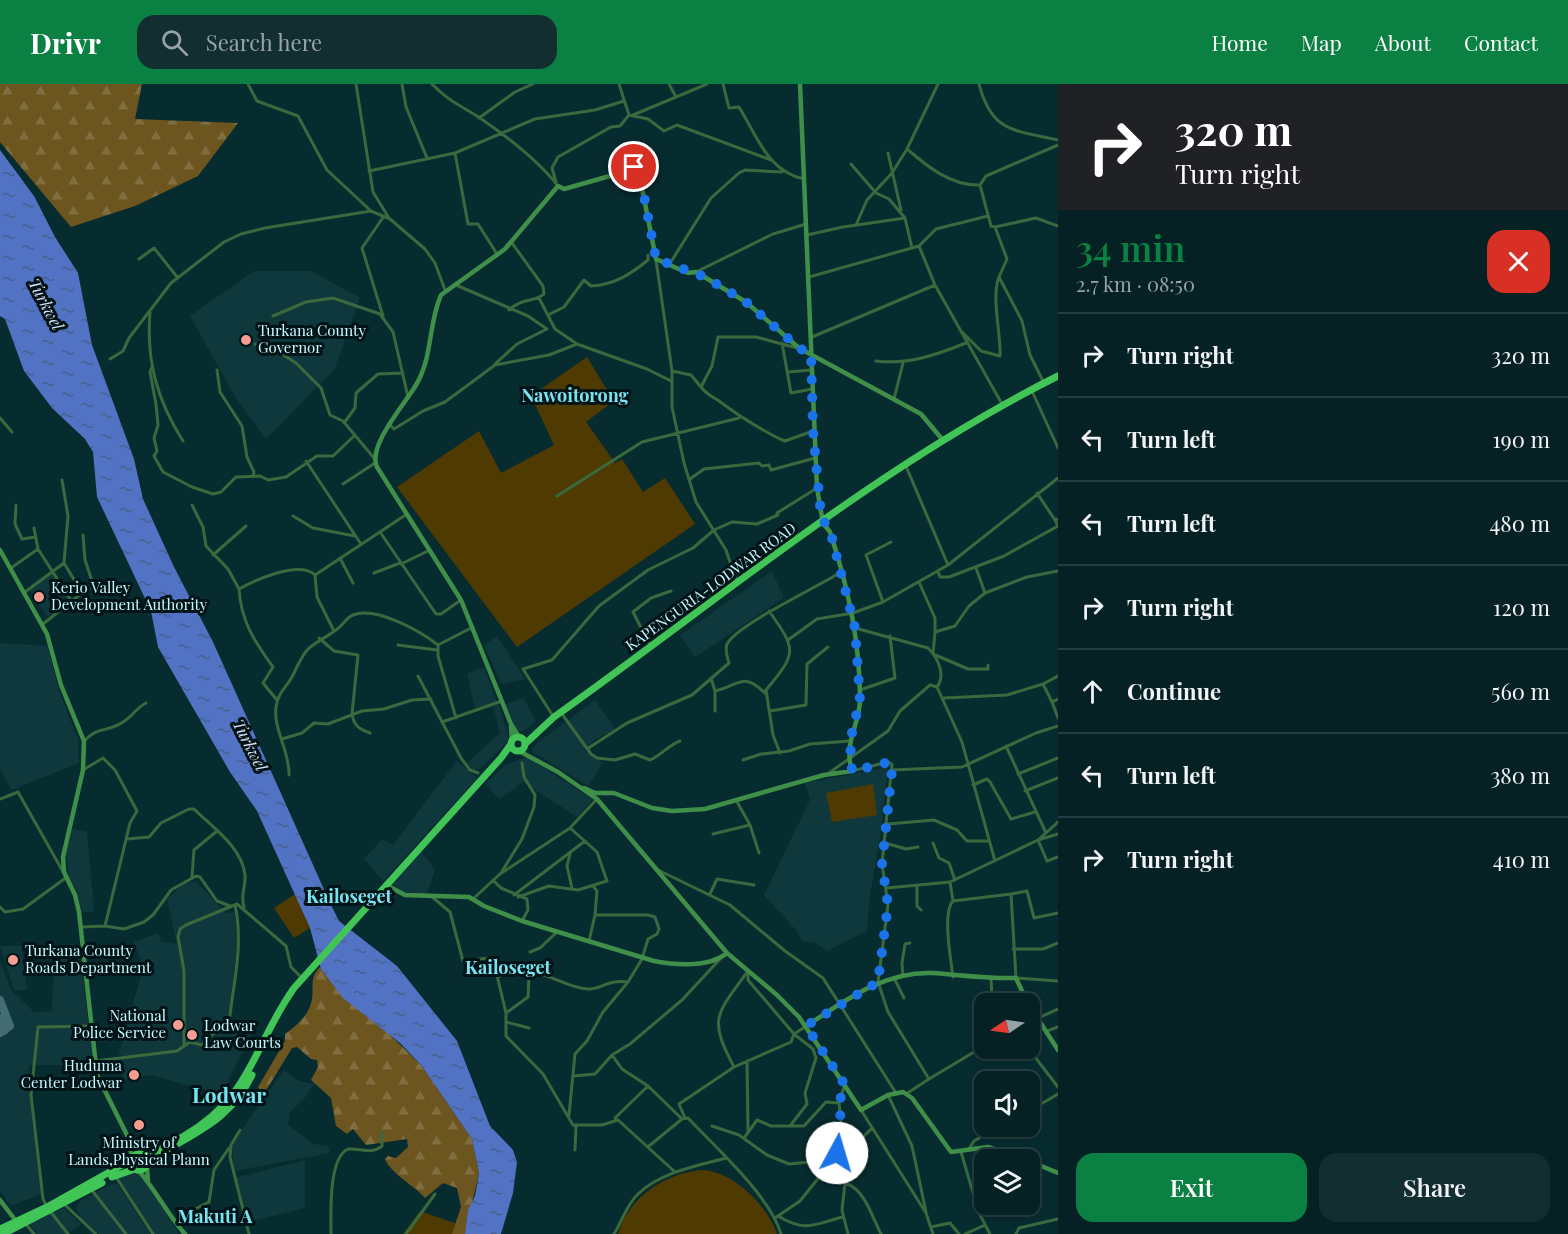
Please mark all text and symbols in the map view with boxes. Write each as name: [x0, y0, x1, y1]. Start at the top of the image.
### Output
search box: [137, 15, 557, 69]
text: Drivr: [30, 24, 101, 61]
icon: search: [158, 26, 191, 59]
text: Search here: [206, 27, 322, 57]
text: Home: [1212, 28, 1268, 56]
text: Map: [1301, 28, 1342, 56]
text: About: [1375, 28, 1431, 56]
text: Contact: [1464, 28, 1538, 56]
text: 320 m: [1175, 101, 1292, 157]
icon: right: [1076, 108, 1154, 186]
pin: [608, 141, 659, 192]
icon: arrive: [617, 150, 650, 183]
text: Turn right: [1175, 155, 1300, 191]
text: 34 min: [1076, 223, 1185, 271]
button: close: [1487, 230, 1550, 293]
text: 2.7 km · 08:50: [1076, 270, 1195, 297]
water label: Turkwel: [24, 274, 69, 334]
place label: Turkana County Governor: [258, 320, 366, 357]
marker: Turkana County Governor: [239, 333, 253, 347]
icon: right: [1076, 339, 1109, 372]
text: Turn right: [1127, 340, 1233, 370]
text: 320 m: [1491, 340, 1550, 370]
district label: Nawoitorong: [521, 383, 629, 407]
icon: left: [1076, 423, 1109, 456]
text: Turn left: [1127, 424, 1216, 454]
text: 190 m: [1492, 424, 1550, 454]
icon: left: [1076, 507, 1109, 540]
text: Turn left: [1127, 508, 1216, 538]
text: 480 m: [1489, 508, 1550, 538]
street label: KAPENGURIA-LODWAR ROAD: [621, 517, 800, 655]
place label: Kerio Valley Development Authority: [51, 577, 208, 614]
marker: Kerio Valley Development Authority: [32, 590, 46, 604]
icon: right: [1076, 591, 1109, 624]
text: Turn right: [1127, 592, 1233, 622]
text: 120 m: [1493, 592, 1550, 622]
icon: ahead: [1076, 675, 1109, 708]
text: Continue: [1127, 676, 1221, 706]
text: 560 m: [1491, 676, 1550, 706]
water label: Turkwel: [228, 715, 273, 775]
icon: left: [1076, 759, 1109, 792]
text: Turn left: [1127, 760, 1216, 790]
text: 380 m: [1490, 760, 1550, 790]
icon: right: [1076, 843, 1109, 876]
text: Turn right: [1127, 844, 1233, 874]
text: 410 m: [1493, 844, 1550, 874]
district label: Kailoseget: [306, 884, 393, 908]
place label: Turkana County Roads Department: [25, 940, 152, 977]
marker: Turkana County Roads Department: [6, 953, 20, 967]
district label: Kailoseget: [465, 955, 552, 979]
north arrow: [974, 993, 1040, 1059]
map controls: [974, 993, 1040, 1215]
place label: National Police Service: [73, 1005, 166, 1042]
place label: Lodwar Law Courts: [204, 1015, 281, 1052]
marker: National Police Service: [171, 1018, 185, 1032]
marker: Lodwar Law Courts: [185, 1028, 199, 1042]
place label: Huduma Center Lodwar: [21, 1055, 123, 1092]
marker: Huduma Center Lodwar: [127, 1068, 141, 1082]
button: sound: [974, 1071, 1040, 1137]
district label: Lodwar: [192, 1080, 266, 1108]
marker: Ministry of Lands,Physical Plann: [132, 1118, 146, 1132]
position arrow: [805, 1121, 869, 1185]
place label: Ministry of Lands,Physical Plann: [68, 1132, 210, 1169]
button: layers: [974, 1149, 1040, 1215]
button: Exit: [1076, 1153, 1307, 1222]
button: Share: [1319, 1153, 1550, 1222]
district label: Makuti A: [178, 1204, 253, 1228]

